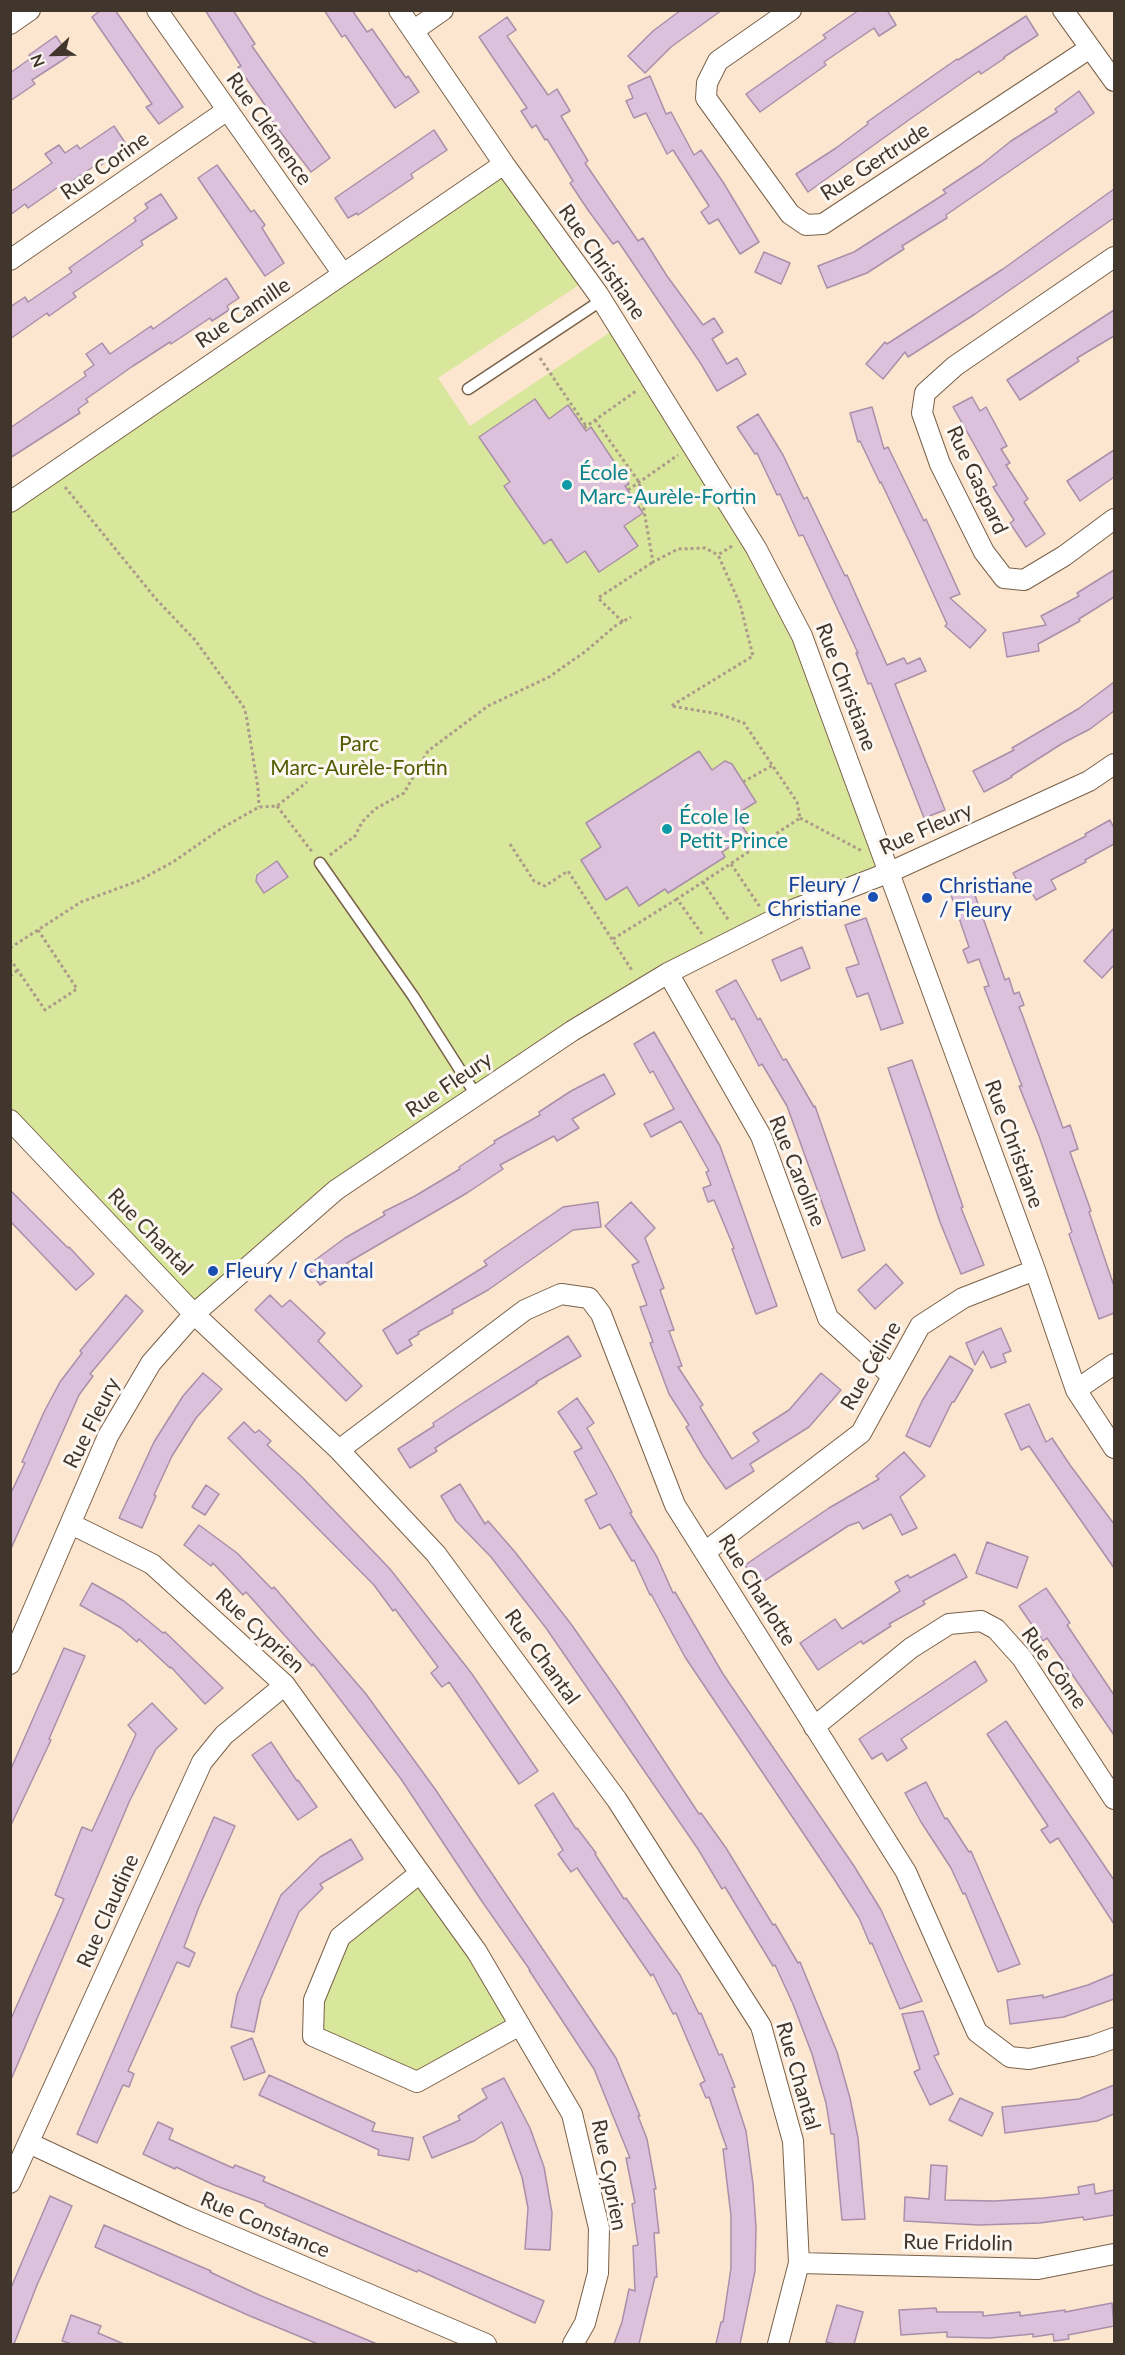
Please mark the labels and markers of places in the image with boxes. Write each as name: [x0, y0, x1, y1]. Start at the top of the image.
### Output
place label: École Marc-Aurèle-Fortin: [579, 460, 756, 510]
marker: École Marc-Aurèle-Fortin: [560, 478, 574, 492]
place label: École le Petit-Prince: [679, 804, 788, 854]
marker: École le Petit-Prince: [660, 822, 674, 836]
place label: Fleury / Christiane: [767, 872, 861, 922]
place label: Christiane / Fleury: [939, 873, 1033, 923]
marker: Fleury / Christiane: [866, 890, 880, 904]
marker: Christiane / Fleury: [920, 891, 934, 905]
place label: Fleury / Chantal: [225, 1258, 374, 1284]
marker: Fleury / Chantal: [206, 1264, 220, 1278]

